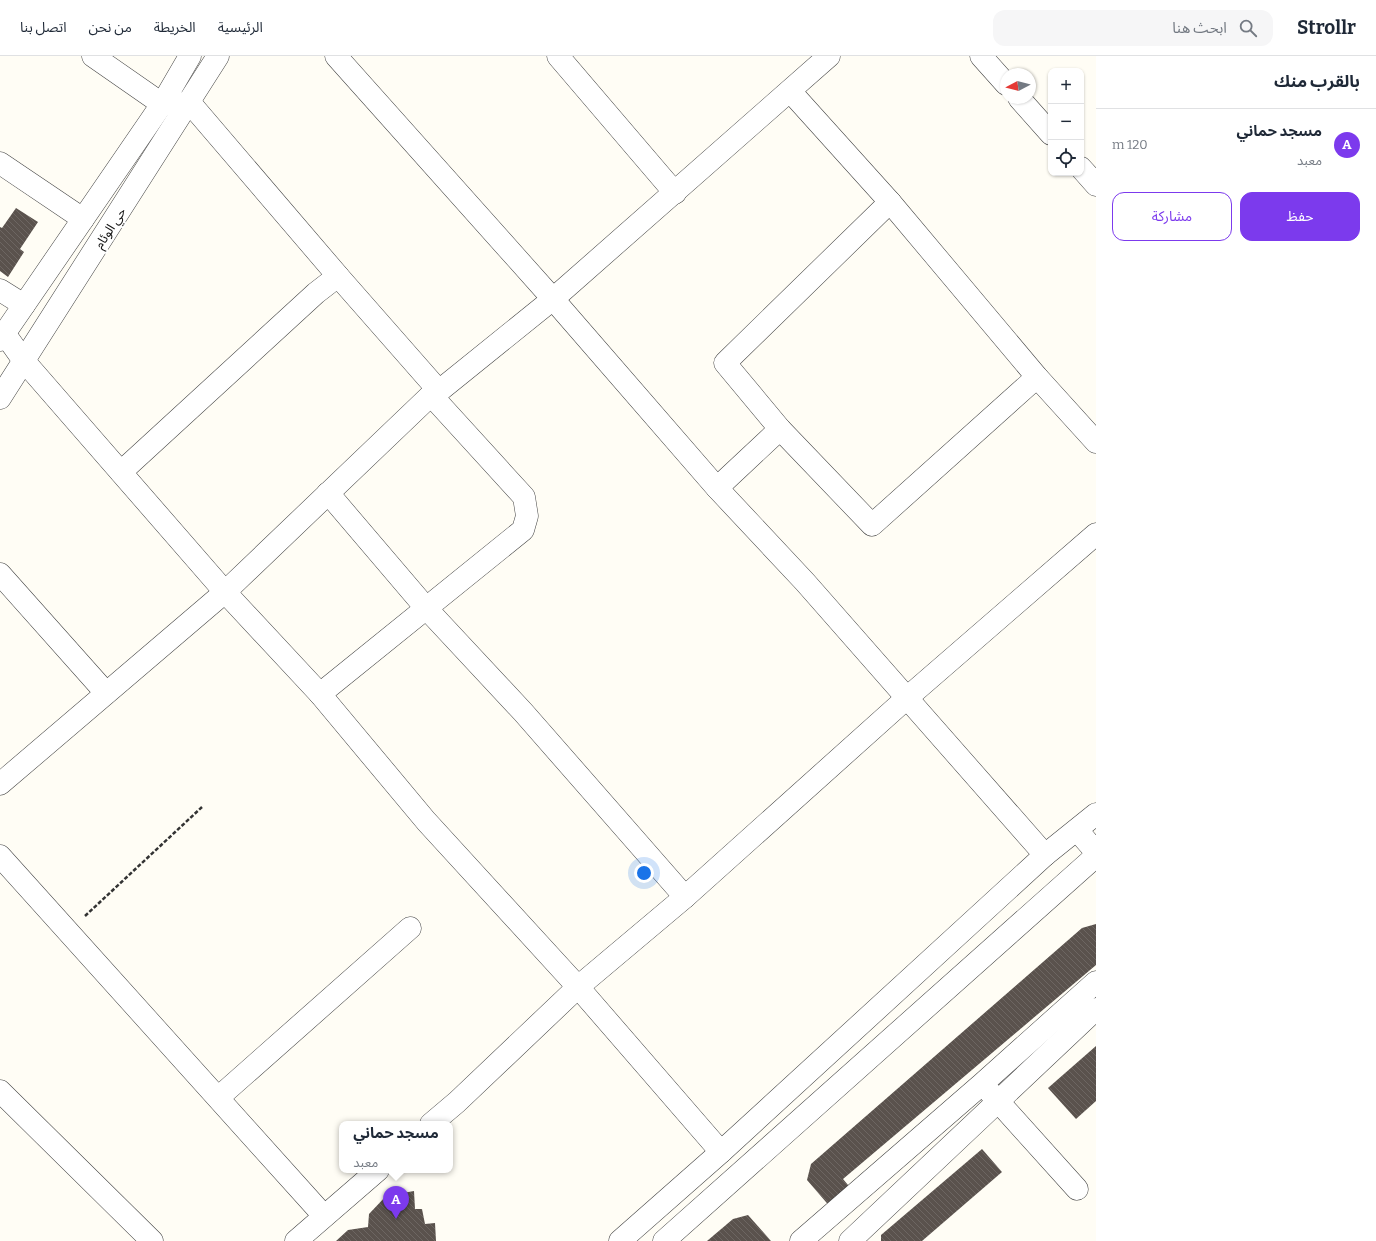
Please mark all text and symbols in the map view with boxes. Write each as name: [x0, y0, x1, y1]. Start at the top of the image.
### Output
search box: [993, 10, 1273, 46]
text: Strollr: [1297, 16, 1356, 39]
icon: search: [1237, 17, 1259, 39]
text: اتصل بنا: [20, 19, 66, 36]
text: من نحن: [88, 19, 132, 36]
text: الخريطة: [154, 19, 196, 36]
text: الرئيسية: [218, 19, 263, 36]
text: ابحث هنا: [1172, 19, 1227, 37]
north arrow: [1000, 68, 1036, 104]
map controls: [1048, 68, 1084, 176]
button: +: [1048, 68, 1084, 104]
text: بالقرب منك: [1274, 71, 1360, 92]
button: −: [1048, 104, 1084, 140]
text: مسجد حماني: [1237, 122, 1322, 140]
text: 120 m: [1112, 137, 1148, 152]
text: A: [1342, 137, 1352, 152]
button: locate: [1048, 140, 1084, 176]
text: معبد: [1297, 153, 1322, 168]
button: مشاركة: [1112, 192, 1232, 241]
button: حفظ: [1240, 192, 1360, 241]
street label: حي الوئام: [91, 204, 132, 253]
your location: [634, 863, 654, 883]
popup: [339, 1121, 453, 1173]
text: مسجد حماني: [353, 1124, 439, 1142]
text: معبد: [353, 1155, 378, 1170]
pin: A: [383, 1186, 409, 1219]

